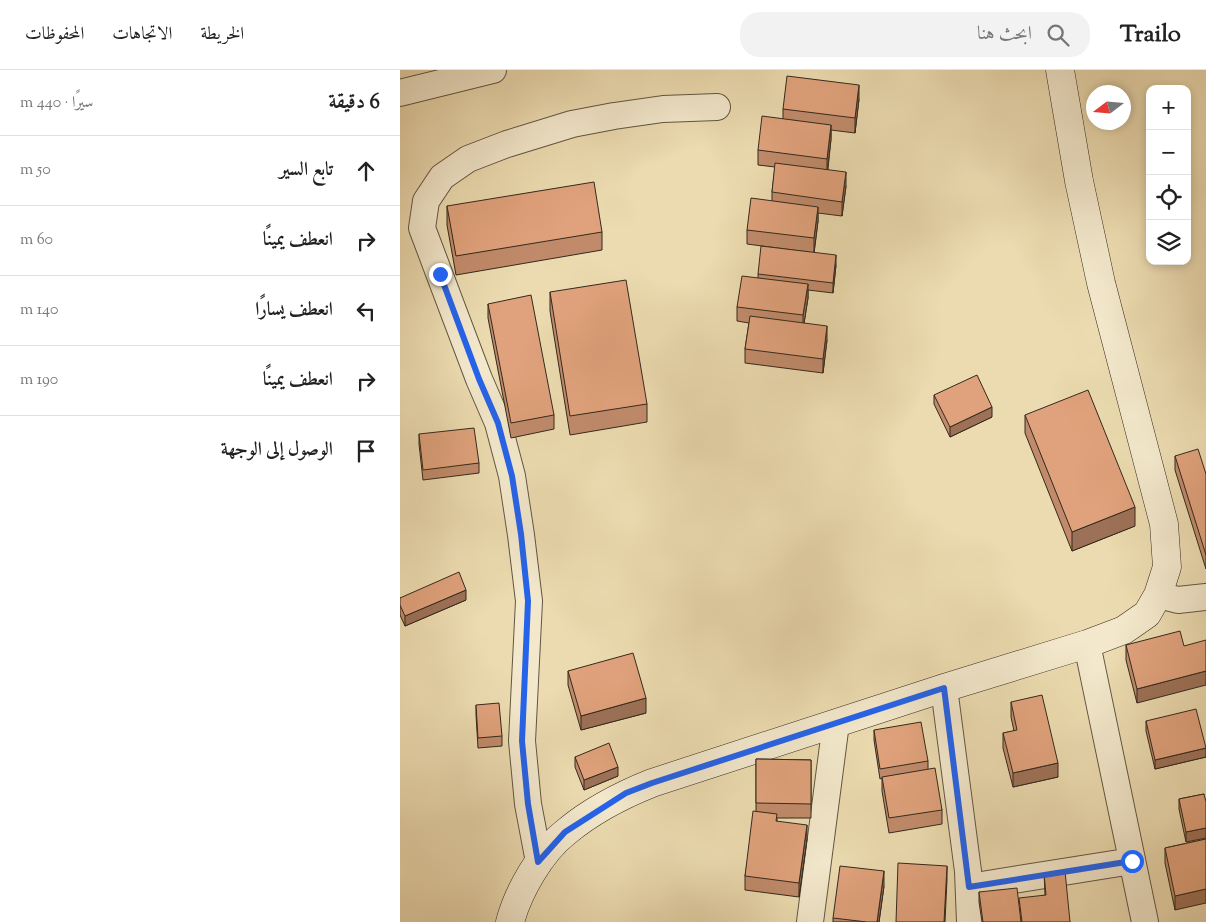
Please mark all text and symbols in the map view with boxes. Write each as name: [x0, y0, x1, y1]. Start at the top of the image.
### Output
search box: [740, 12, 1090, 57]
text: Trailo: [1120, 18, 1181, 52]
text: ابحث هنا: [977, 21, 1032, 48]
icon: search: [1044, 21, 1072, 49]
text: المحفوظات: [25, 22, 84, 48]
text: الاتجاهات: [112, 22, 172, 48]
text: الخريطة: [200, 22, 244, 48]
north arrow: [1086, 85, 1131, 130]
map controls: [1146, 85, 1191, 265]
button: +: [1146, 85, 1191, 130]
text: 6 دقيقة: [328, 88, 380, 118]
text: سيرًا · 440 m: [20, 92, 93, 115]
button: −: [1146, 130, 1191, 175]
text: تابع السير: [279, 157, 333, 184]
icon: ahead: [352, 157, 380, 185]
text: 50 m: [20, 159, 51, 182]
button: locate: [1146, 175, 1191, 220]
button: layers: [1146, 220, 1191, 265]
text: انعطف يمينًا: [263, 227, 333, 254]
icon: right: [352, 227, 380, 255]
text: 60 m: [20, 229, 53, 252]
route end: [429, 263, 452, 286]
text: انعطف يسارًا: [255, 297, 333, 324]
icon: left: [352, 297, 380, 325]
text: 140 m: [20, 299, 58, 322]
text: انعطف يمينًا: [263, 367, 333, 394]
icon: right: [352, 367, 380, 395]
text: 190 m: [20, 369, 58, 392]
text: الوصول إلى الوجهة: [221, 437, 333, 464]
icon: arrive: [352, 437, 380, 465]
route start: [1121, 850, 1144, 873]

